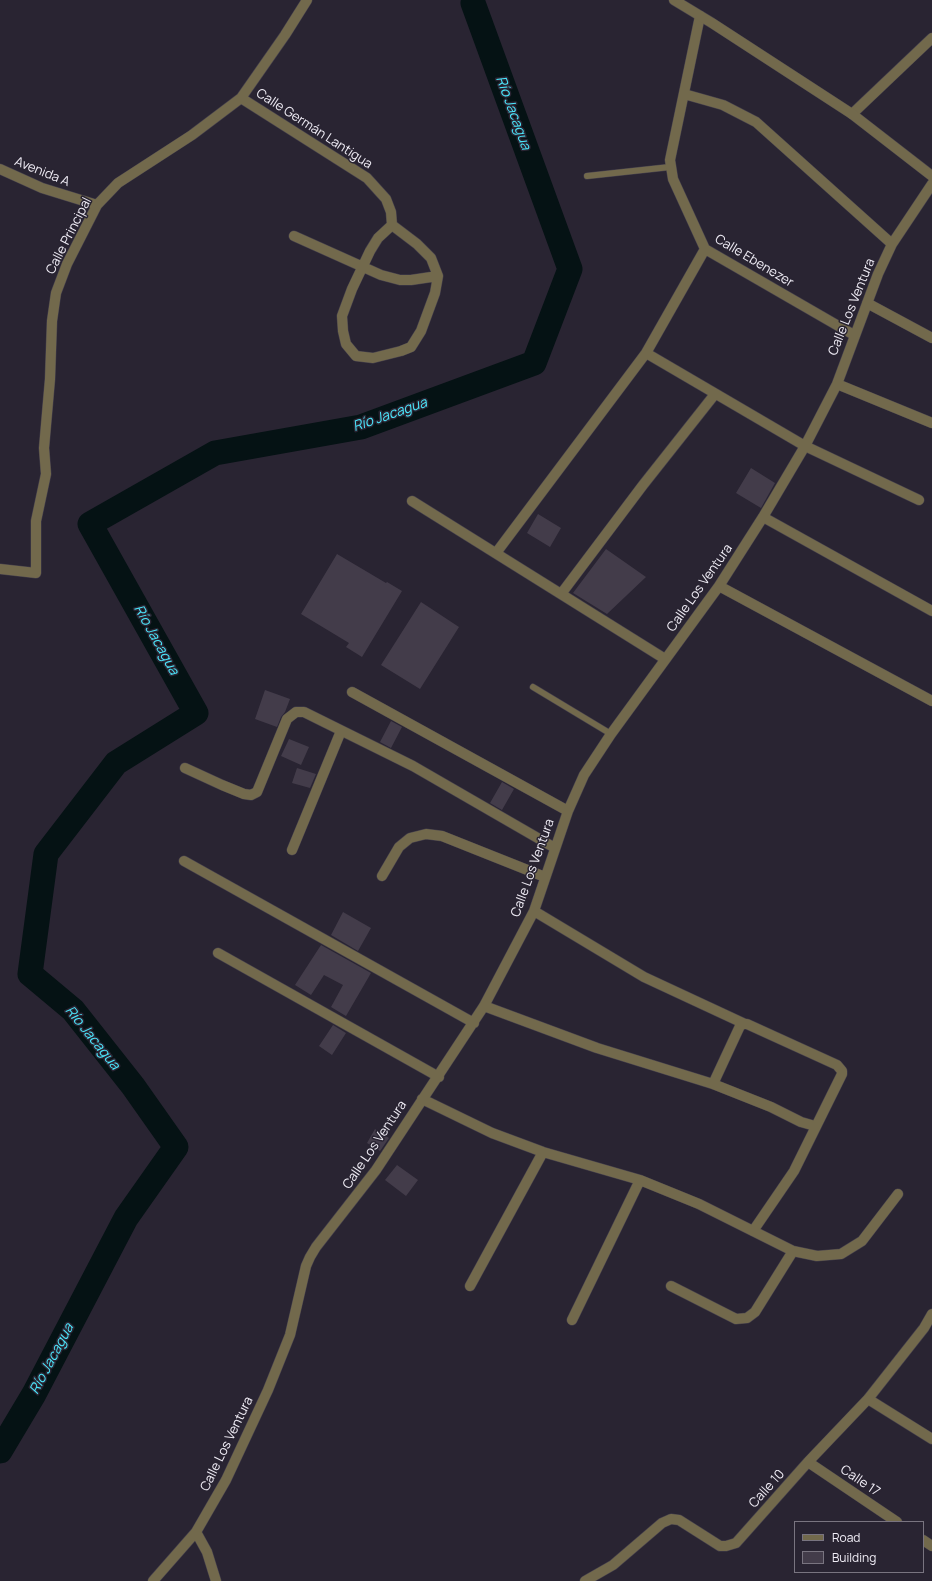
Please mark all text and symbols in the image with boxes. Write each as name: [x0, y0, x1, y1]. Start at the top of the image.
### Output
water label: Río Jacagua: [492, 74, 534, 152]
street label: Calle Germán Lantigua: [253, 86, 375, 172]
street label: Avenida A: [12, 154, 72, 190]
street label: Calle Principal: [43, 195, 95, 277]
street label: Calle Ebenezer: [712, 231, 796, 291]
street label: Calle Los Ventura: [825, 256, 879, 358]
water label: Río Jacagua: [351, 394, 429, 436]
street label: Calle Los Ventura: [664, 541, 736, 635]
water label: Río Jacagua: [130, 602, 182, 678]
street label: Calle Los Ventura: [508, 817, 558, 919]
water label: Río Jacagua: [61, 1003, 123, 1073]
street label: Calle Los Ventura: [340, 1098, 410, 1192]
water label: Río Jacagua: [26, 1321, 78, 1397]
street label: Calle Los Ventura: [197, 1394, 257, 1494]
street label: Calle 17: [837, 1462, 883, 1500]
street label: Calle 10: [746, 1467, 788, 1511]
legend: [794, 1521, 924, 1573]
text: Road: [832, 1529, 860, 1546]
text: Building: [832, 1549, 876, 1566]

